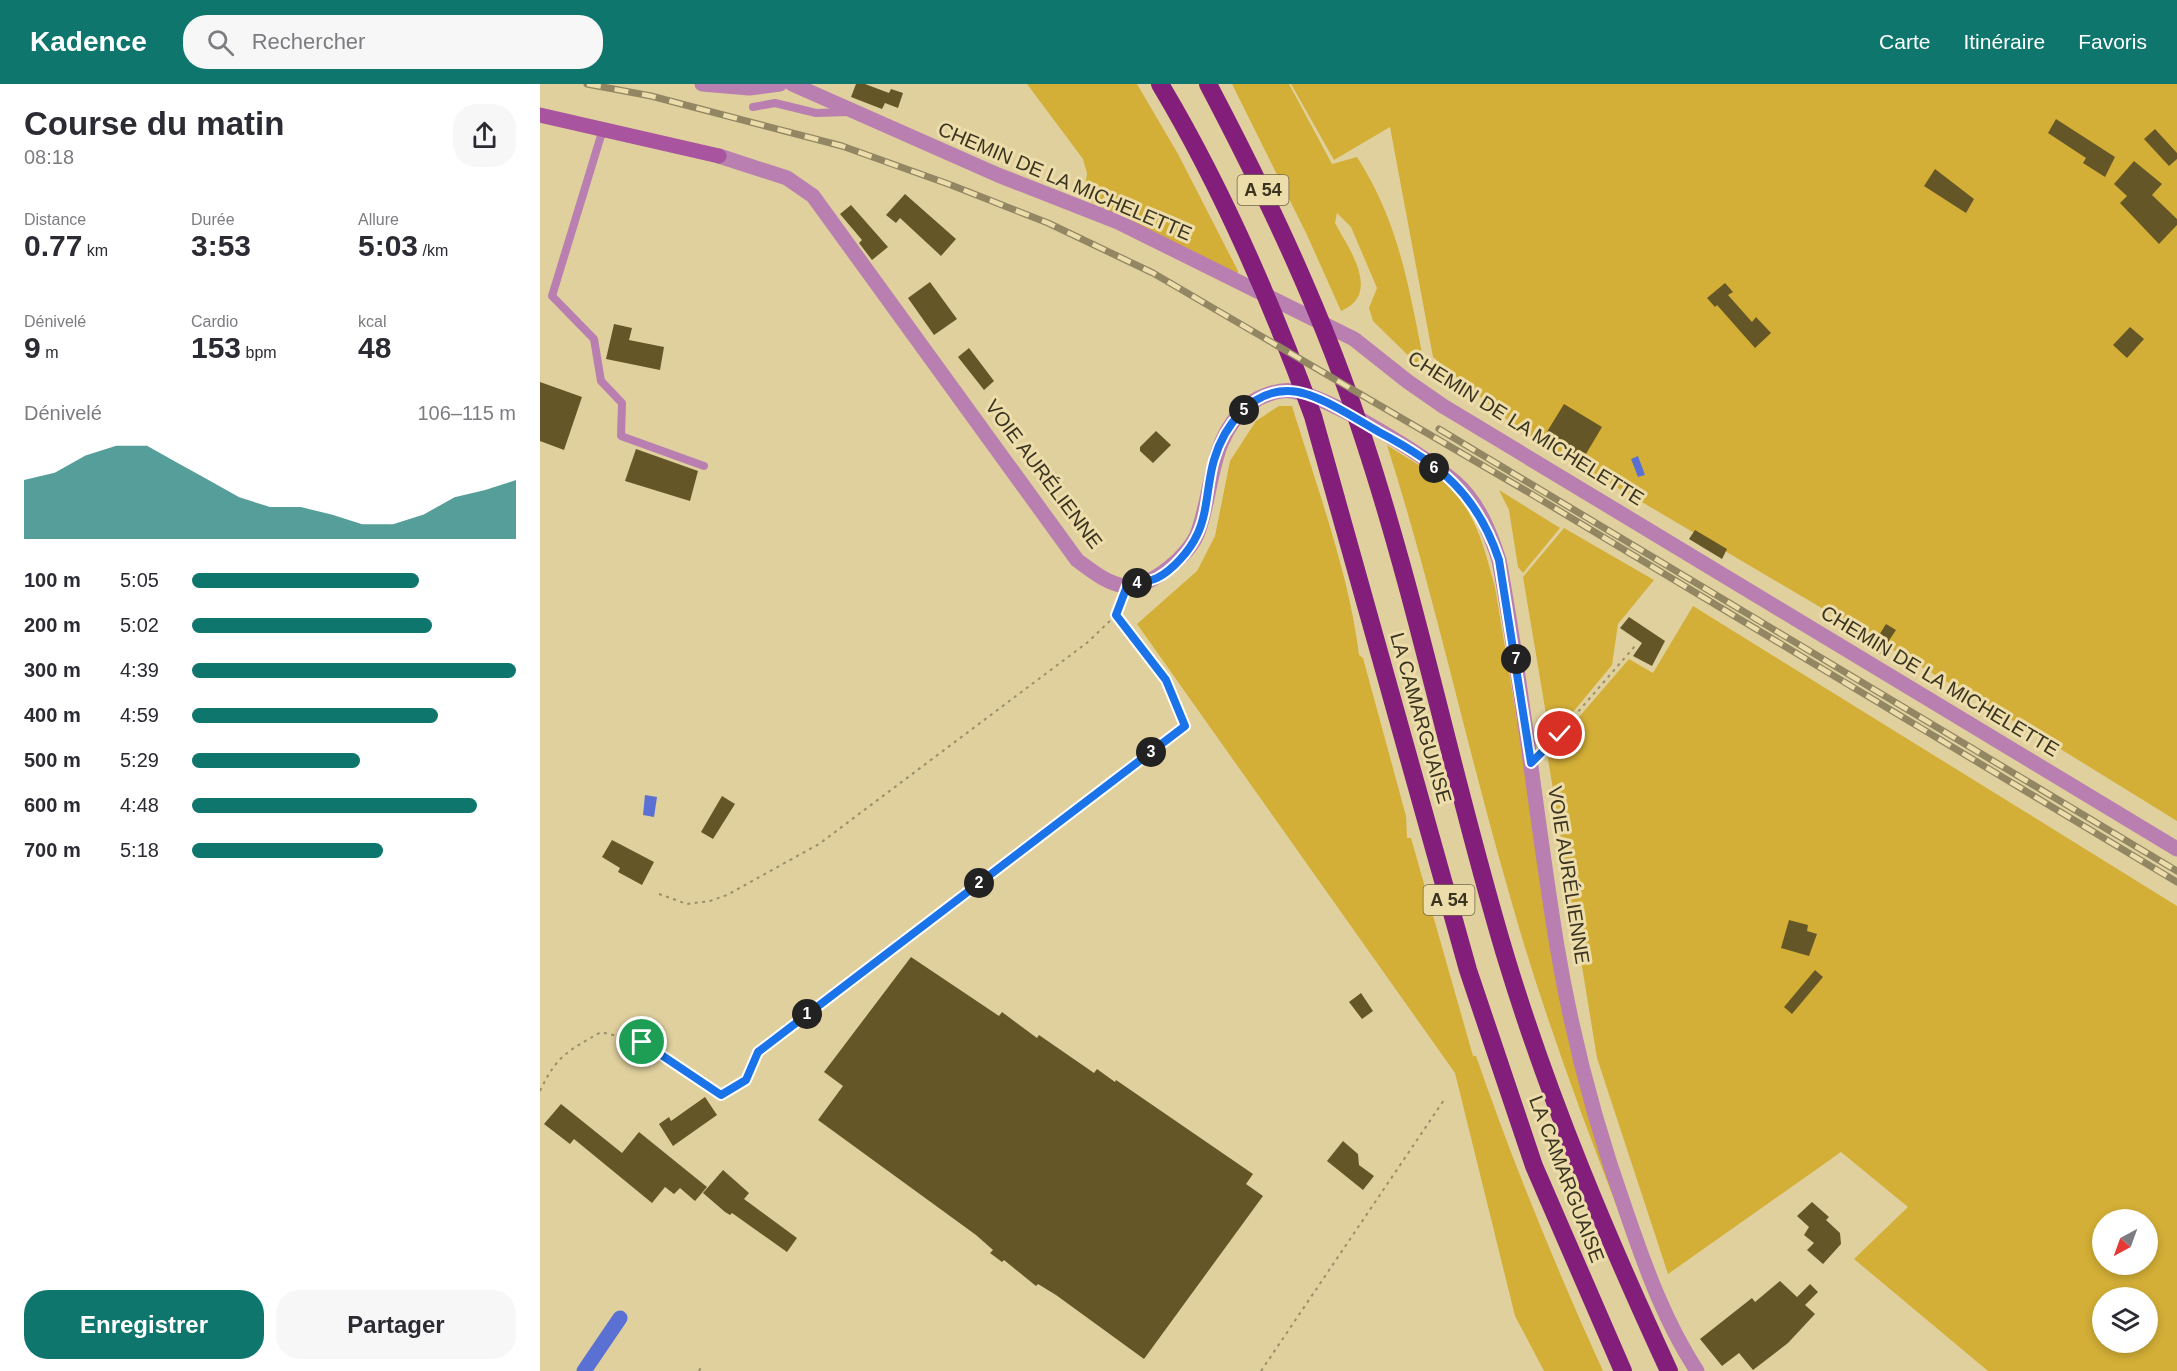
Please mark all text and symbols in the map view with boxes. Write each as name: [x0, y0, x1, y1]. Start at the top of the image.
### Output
search box: [183, 15, 603, 69]
text: Kadence: [30, 26, 147, 57]
icon: search: [204, 26, 237, 59]
text: Rechercher: [252, 29, 365, 54]
text: Carte: [1879, 30, 1930, 53]
text: Itinéraire: [1963, 30, 2045, 53]
text: Favoris: [2078, 30, 2147, 53]
button: share: [453, 104, 516, 167]
text: Course du matin: [24, 105, 284, 142]
street label: CHEMIN DE LA MICHELETTE: [935, 117, 1195, 245]
text: 08:18: [24, 146, 74, 168]
road number: A 54: [1238, 175, 1288, 205]
text: Distance: [24, 211, 86, 228]
text: Durée: [191, 211, 235, 228]
text: Allure: [358, 211, 399, 228]
text: 0.77: [24, 229, 82, 262]
text: 3:53: [191, 229, 251, 262]
text: 5:03: [358, 229, 418, 262]
text: km: [82, 242, 108, 259]
text: /km: [418, 242, 448, 259]
text: Dénivelé: [24, 313, 86, 330]
text: Cardio: [191, 313, 238, 330]
text: kcal: [358, 313, 386, 330]
text: 9: [24, 331, 41, 364]
text: 153: [191, 331, 241, 364]
text: 48: [358, 331, 391, 364]
text: m: [41, 344, 58, 361]
text: bpm: [241, 344, 277, 361]
street label: CHEMIN DE LA MICHELETTE: [1404, 346, 1648, 510]
street label: VOIE AURÉLIENNE: [981, 395, 1107, 553]
pin: 5: [1229, 395, 1259, 425]
text: 5: [1240, 401, 1248, 418]
text: Dénivelé: [24, 402, 102, 424]
text: 106–115 m: [417, 402, 516, 424]
pin: 6: [1419, 453, 1449, 483]
text: 6: [1430, 459, 1438, 476]
pin: 4: [1122, 568, 1152, 598]
text: 100 m: [24, 569, 81, 591]
text: 5:05: [120, 569, 159, 591]
text: 4: [1133, 574, 1141, 591]
street label: CHEMIN DE LA MICHELETTE: [1817, 601, 2063, 761]
text: 200 m: [24, 614, 81, 636]
text: 5:02: [120, 614, 159, 636]
street label: LA CAMARGUAISE: [1386, 630, 1456, 806]
pin: 7: [1501, 644, 1531, 674]
text: 7: [1512, 650, 1520, 667]
text: 300 m: [24, 659, 81, 681]
text: 4:39: [120, 659, 159, 681]
text: 400 m: [24, 704, 81, 726]
text: 4:59: [120, 704, 159, 726]
pin: [1534, 708, 1585, 759]
icon: check: [1543, 717, 1576, 750]
pin: 3: [1136, 737, 1166, 767]
text: 3: [1147, 743, 1155, 760]
text: 500 m: [24, 749, 81, 771]
text: 5:29: [120, 749, 159, 771]
street label: VOIE AURÉLIENNE: [1544, 784, 1594, 966]
text: 600 m: [24, 794, 81, 816]
text: 4:48: [120, 794, 159, 816]
text: 700 m: [24, 839, 81, 861]
text: 5:18: [120, 839, 159, 861]
pin: 2: [964, 868, 994, 898]
text: 2: [975, 874, 983, 891]
road number: A 54: [1424, 885, 1474, 915]
pin: 1: [792, 999, 822, 1029]
text: 1: [803, 1005, 811, 1022]
pin: [616, 1016, 667, 1067]
icon: arrive: [625, 1025, 658, 1058]
street label: LA CAMARGUAISE: [1525, 1093, 1609, 1265]
north arrow: [2092, 1209, 2158, 1275]
map controls: [2092, 1209, 2158, 1353]
button: layers: [2092, 1287, 2158, 1353]
button: Enregistrer: [24, 1290, 264, 1359]
button: Partager: [276, 1290, 516, 1359]

